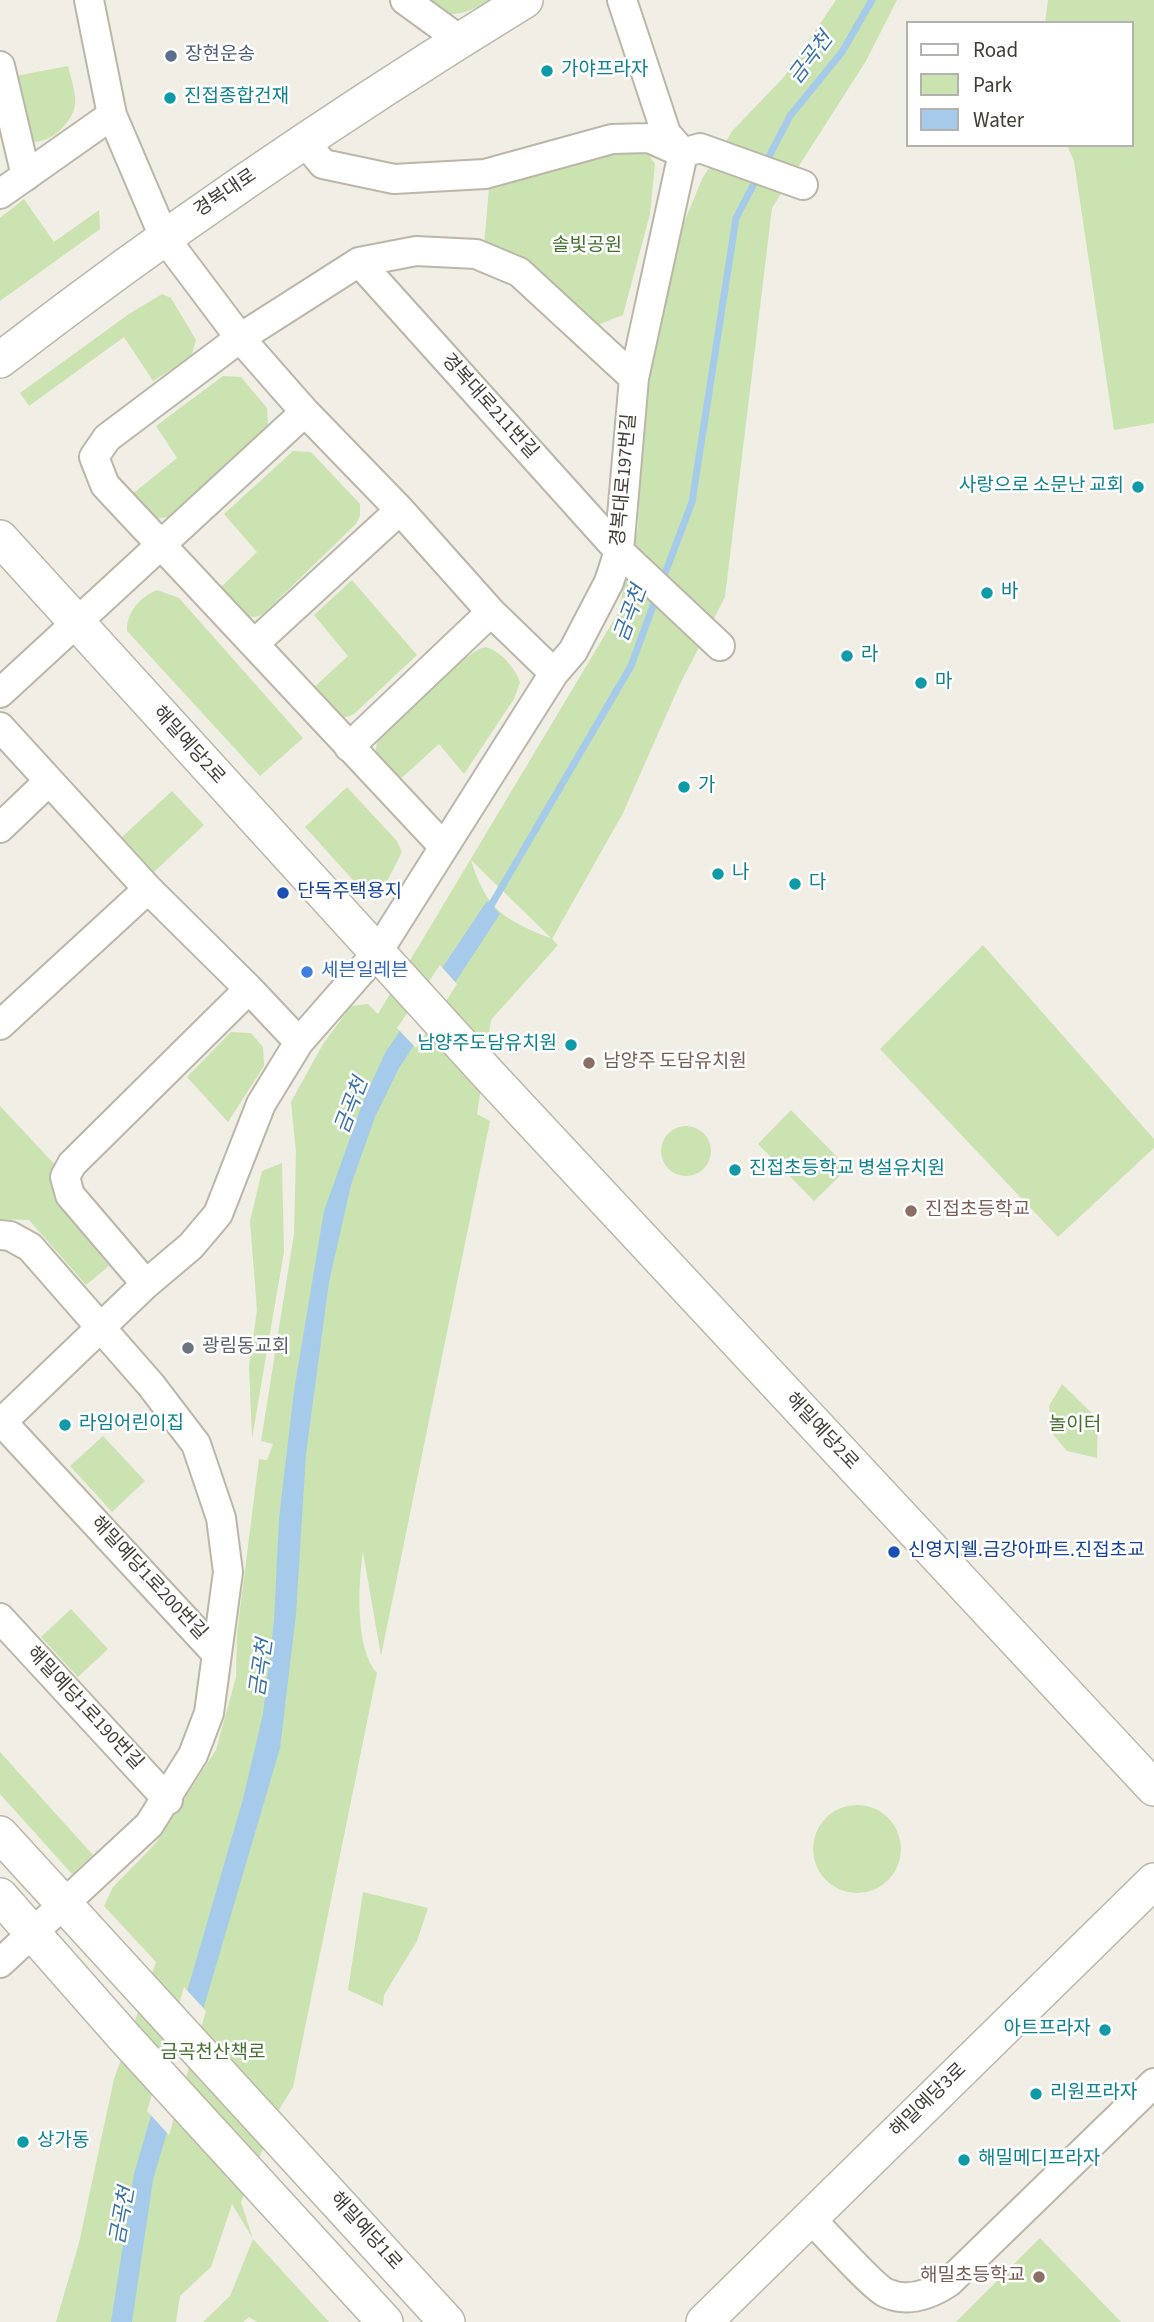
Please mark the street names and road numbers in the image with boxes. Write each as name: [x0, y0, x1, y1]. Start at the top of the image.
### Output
street label: 경복대로: [191, 165, 261, 223]
street label: 경복대로211번길: [436, 350, 542, 464]
street label: 경복대로197번길: [608, 413, 642, 547]
street label: 해밀예당2로: [147, 702, 229, 790]
street label: 해밀예당2로: [780, 1389, 862, 1475]
street label: 해밀예당1로200번길: [85, 1513, 211, 1645]
street label: 해밀예당1로190번길: [21, 1643, 147, 1775]
street label: 해밀예당3로: [886, 2059, 972, 2143]
street label: 해밀예당1로: [324, 2188, 406, 2276]

